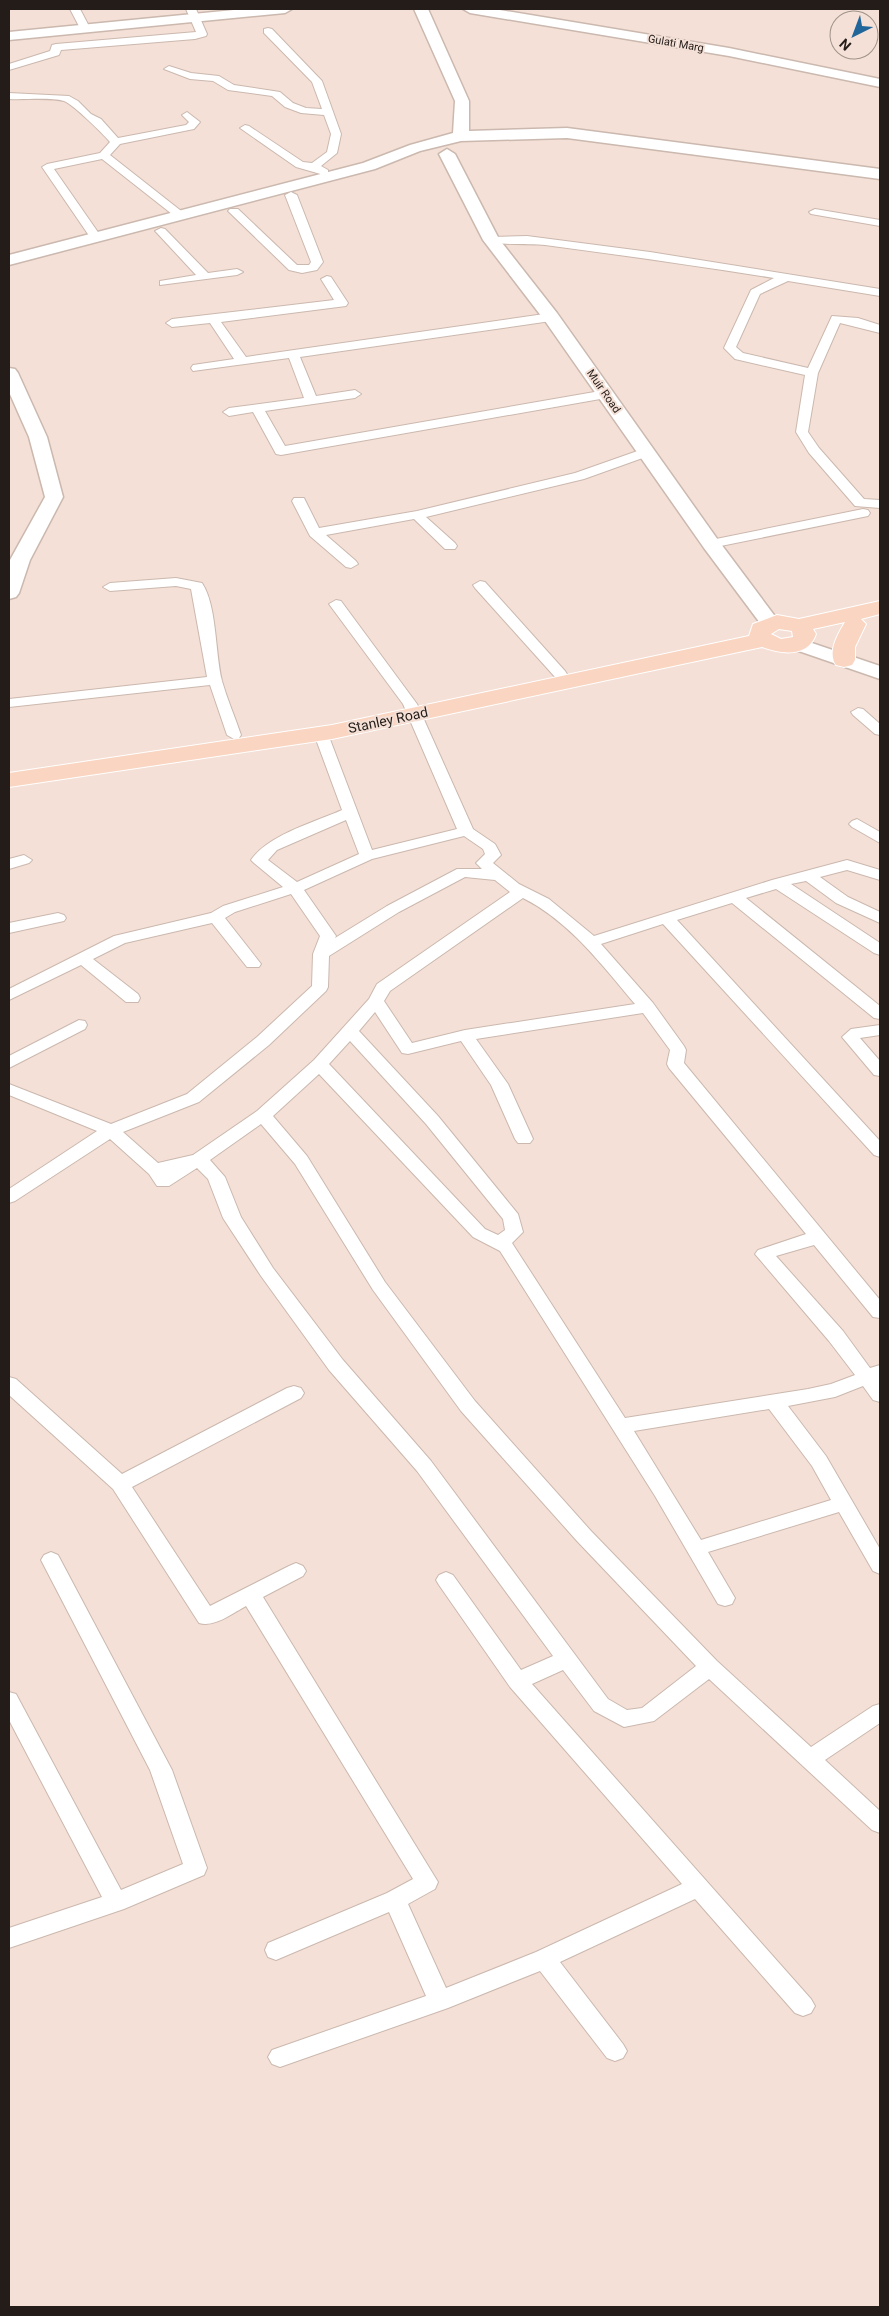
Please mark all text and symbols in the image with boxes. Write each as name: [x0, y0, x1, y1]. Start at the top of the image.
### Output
north arrow: [829, 10, 879, 60]
street label: Gulati Marg: [647, 32, 705, 55]
text: N: [836, 35, 854, 54]
street label: Muir Road: [584, 367, 623, 416]
street label: Stanley Road: [347, 704, 429, 736]

